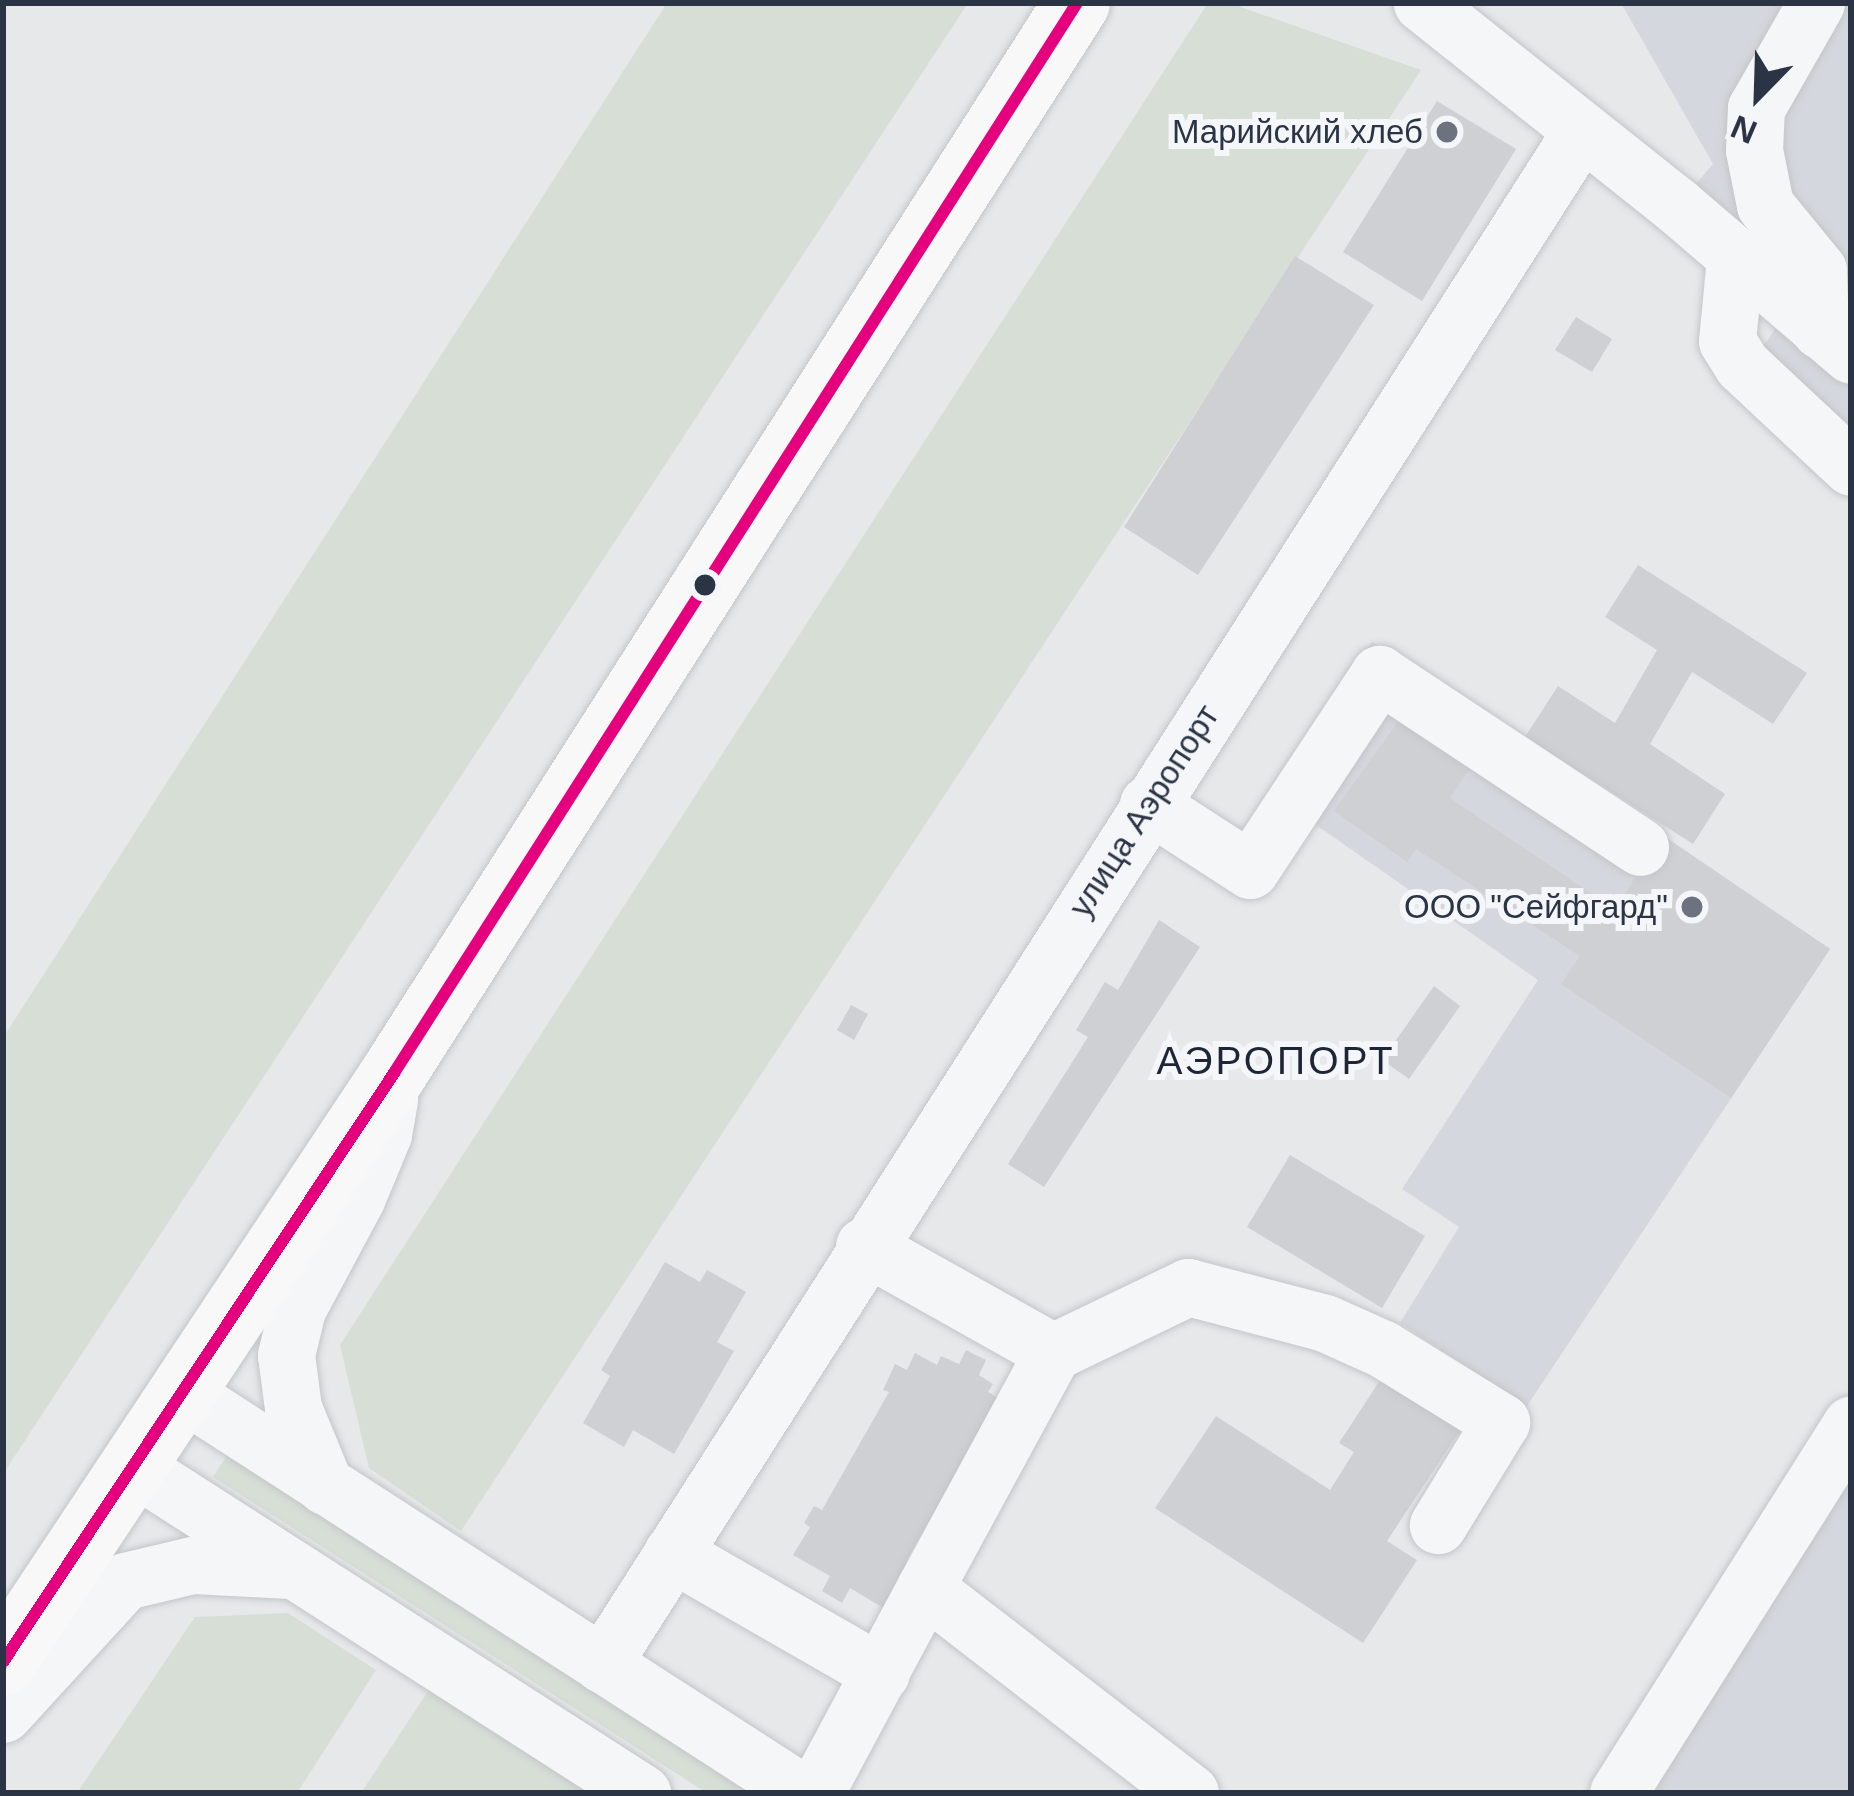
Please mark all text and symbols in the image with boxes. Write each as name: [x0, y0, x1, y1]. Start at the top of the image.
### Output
north arrow: [1698, 36, 1818, 156]
text: N: [1726, 108, 1762, 151]
place label: Марийский хлеб: [1172, 112, 1423, 152]
marker: Марийский хлеб: [1434, 119, 1460, 145]
unlabelled marker: [694, 574, 716, 596]
street label: улица Аэропорт: [1061, 697, 1227, 925]
place label: ООО "Сейфгард": [1404, 887, 1668, 927]
marker: ООО "Сейфгард": [1679, 894, 1705, 920]
district label: АЭРОПОРТ: [1156, 1038, 1396, 1084]

